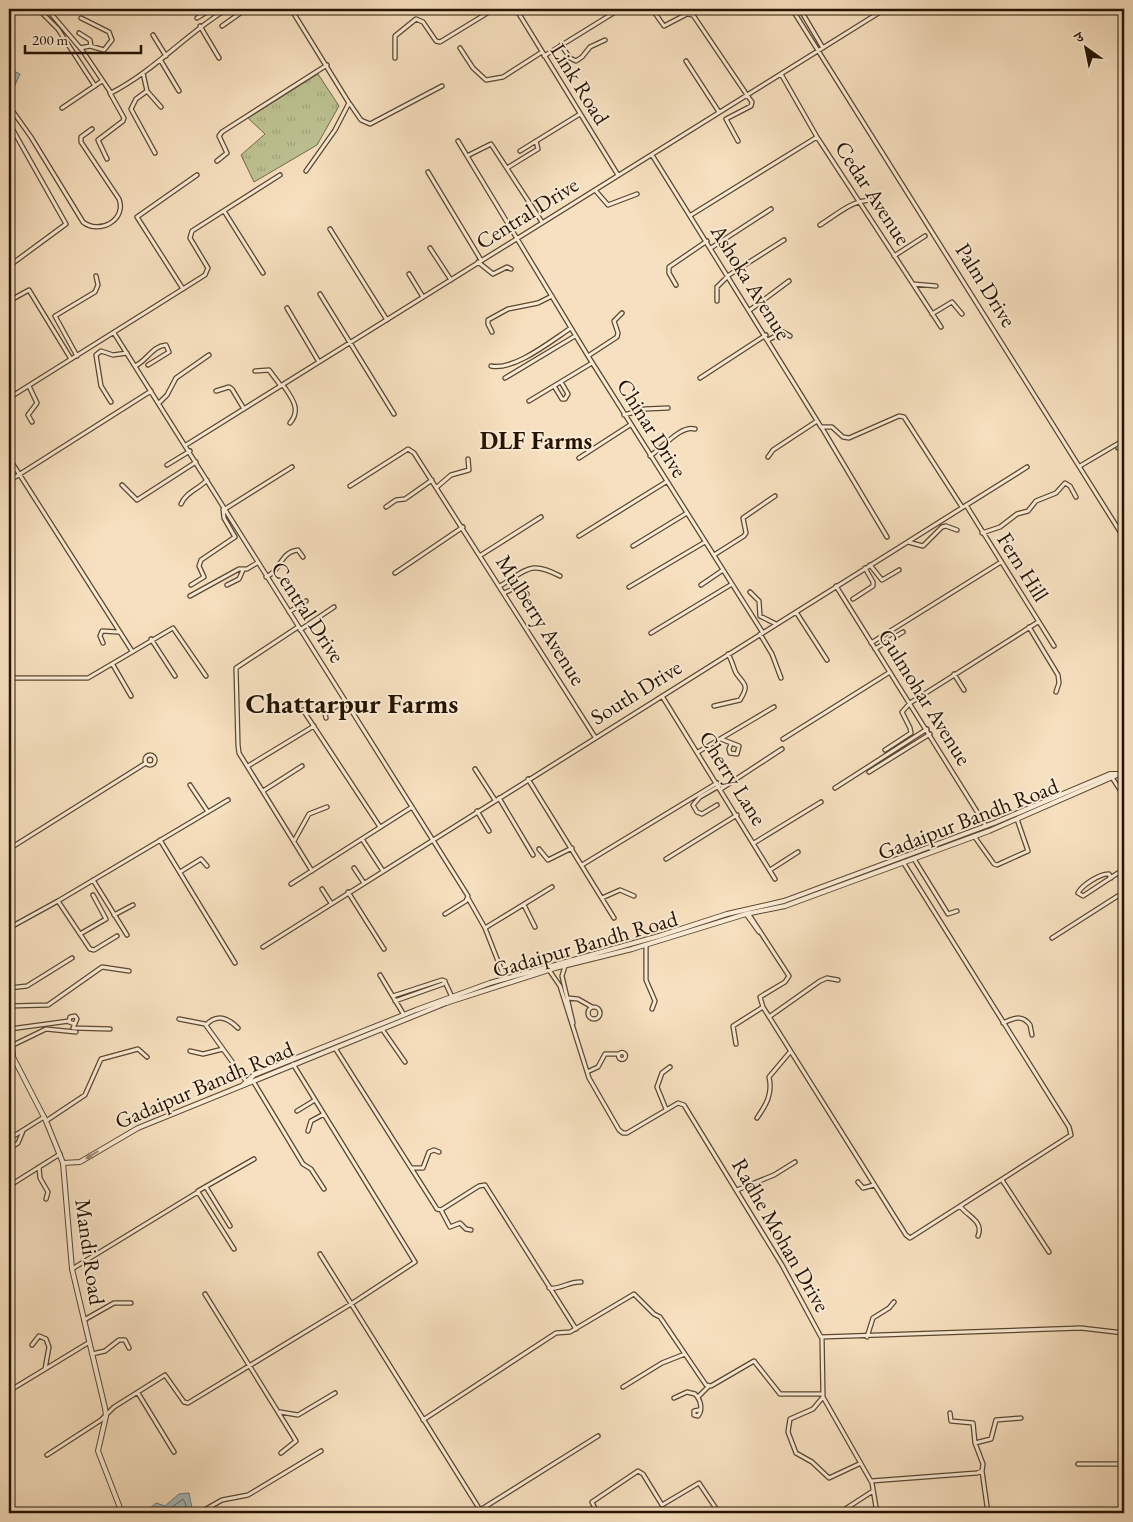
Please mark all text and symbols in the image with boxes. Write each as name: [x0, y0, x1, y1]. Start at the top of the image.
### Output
scale bar: [25, 22, 141, 54]
north arrow: [1060, 22, 1110, 72]
text: उ: [1070, 27, 1088, 47]
text: 200 m: [32, 30, 69, 49]
street label: Link Road: [544, 38, 617, 131]
street label: Cedar Avenue: [828, 135, 918, 251]
street label: Central Drive: [470, 170, 584, 256]
street label: Ashoka Avenue: [704, 218, 798, 346]
street label: Palm Drive: [949, 238, 1023, 333]
street label: Chinar Drive: [610, 373, 694, 483]
district label: DLF Farms: [480, 425, 592, 456]
street label: Fern Hill: [990, 527, 1056, 607]
street label: Mulberry Avenue: [489, 549, 593, 691]
street label: Central Drive: [264, 556, 352, 669]
street label: Gulmohar Avenue: [871, 623, 979, 771]
street label: South Drive: [585, 652, 687, 731]
district label: Chattarpur Farms: [246, 685, 458, 721]
street label: Cherry Lane: [693, 725, 774, 831]
street label: Gadaipur Bandh Road: [874, 771, 1063, 867]
street label: Gadaipur Bandh Road: [489, 903, 682, 984]
street label: Gadaipur Bandh Road: [110, 1034, 298, 1136]
one-way arrow: [85, 1151, 98, 1160]
street label: Radhe Mohan Drive: [725, 1153, 837, 1318]
street label: Mandi Road: [68, 1197, 112, 1308]

